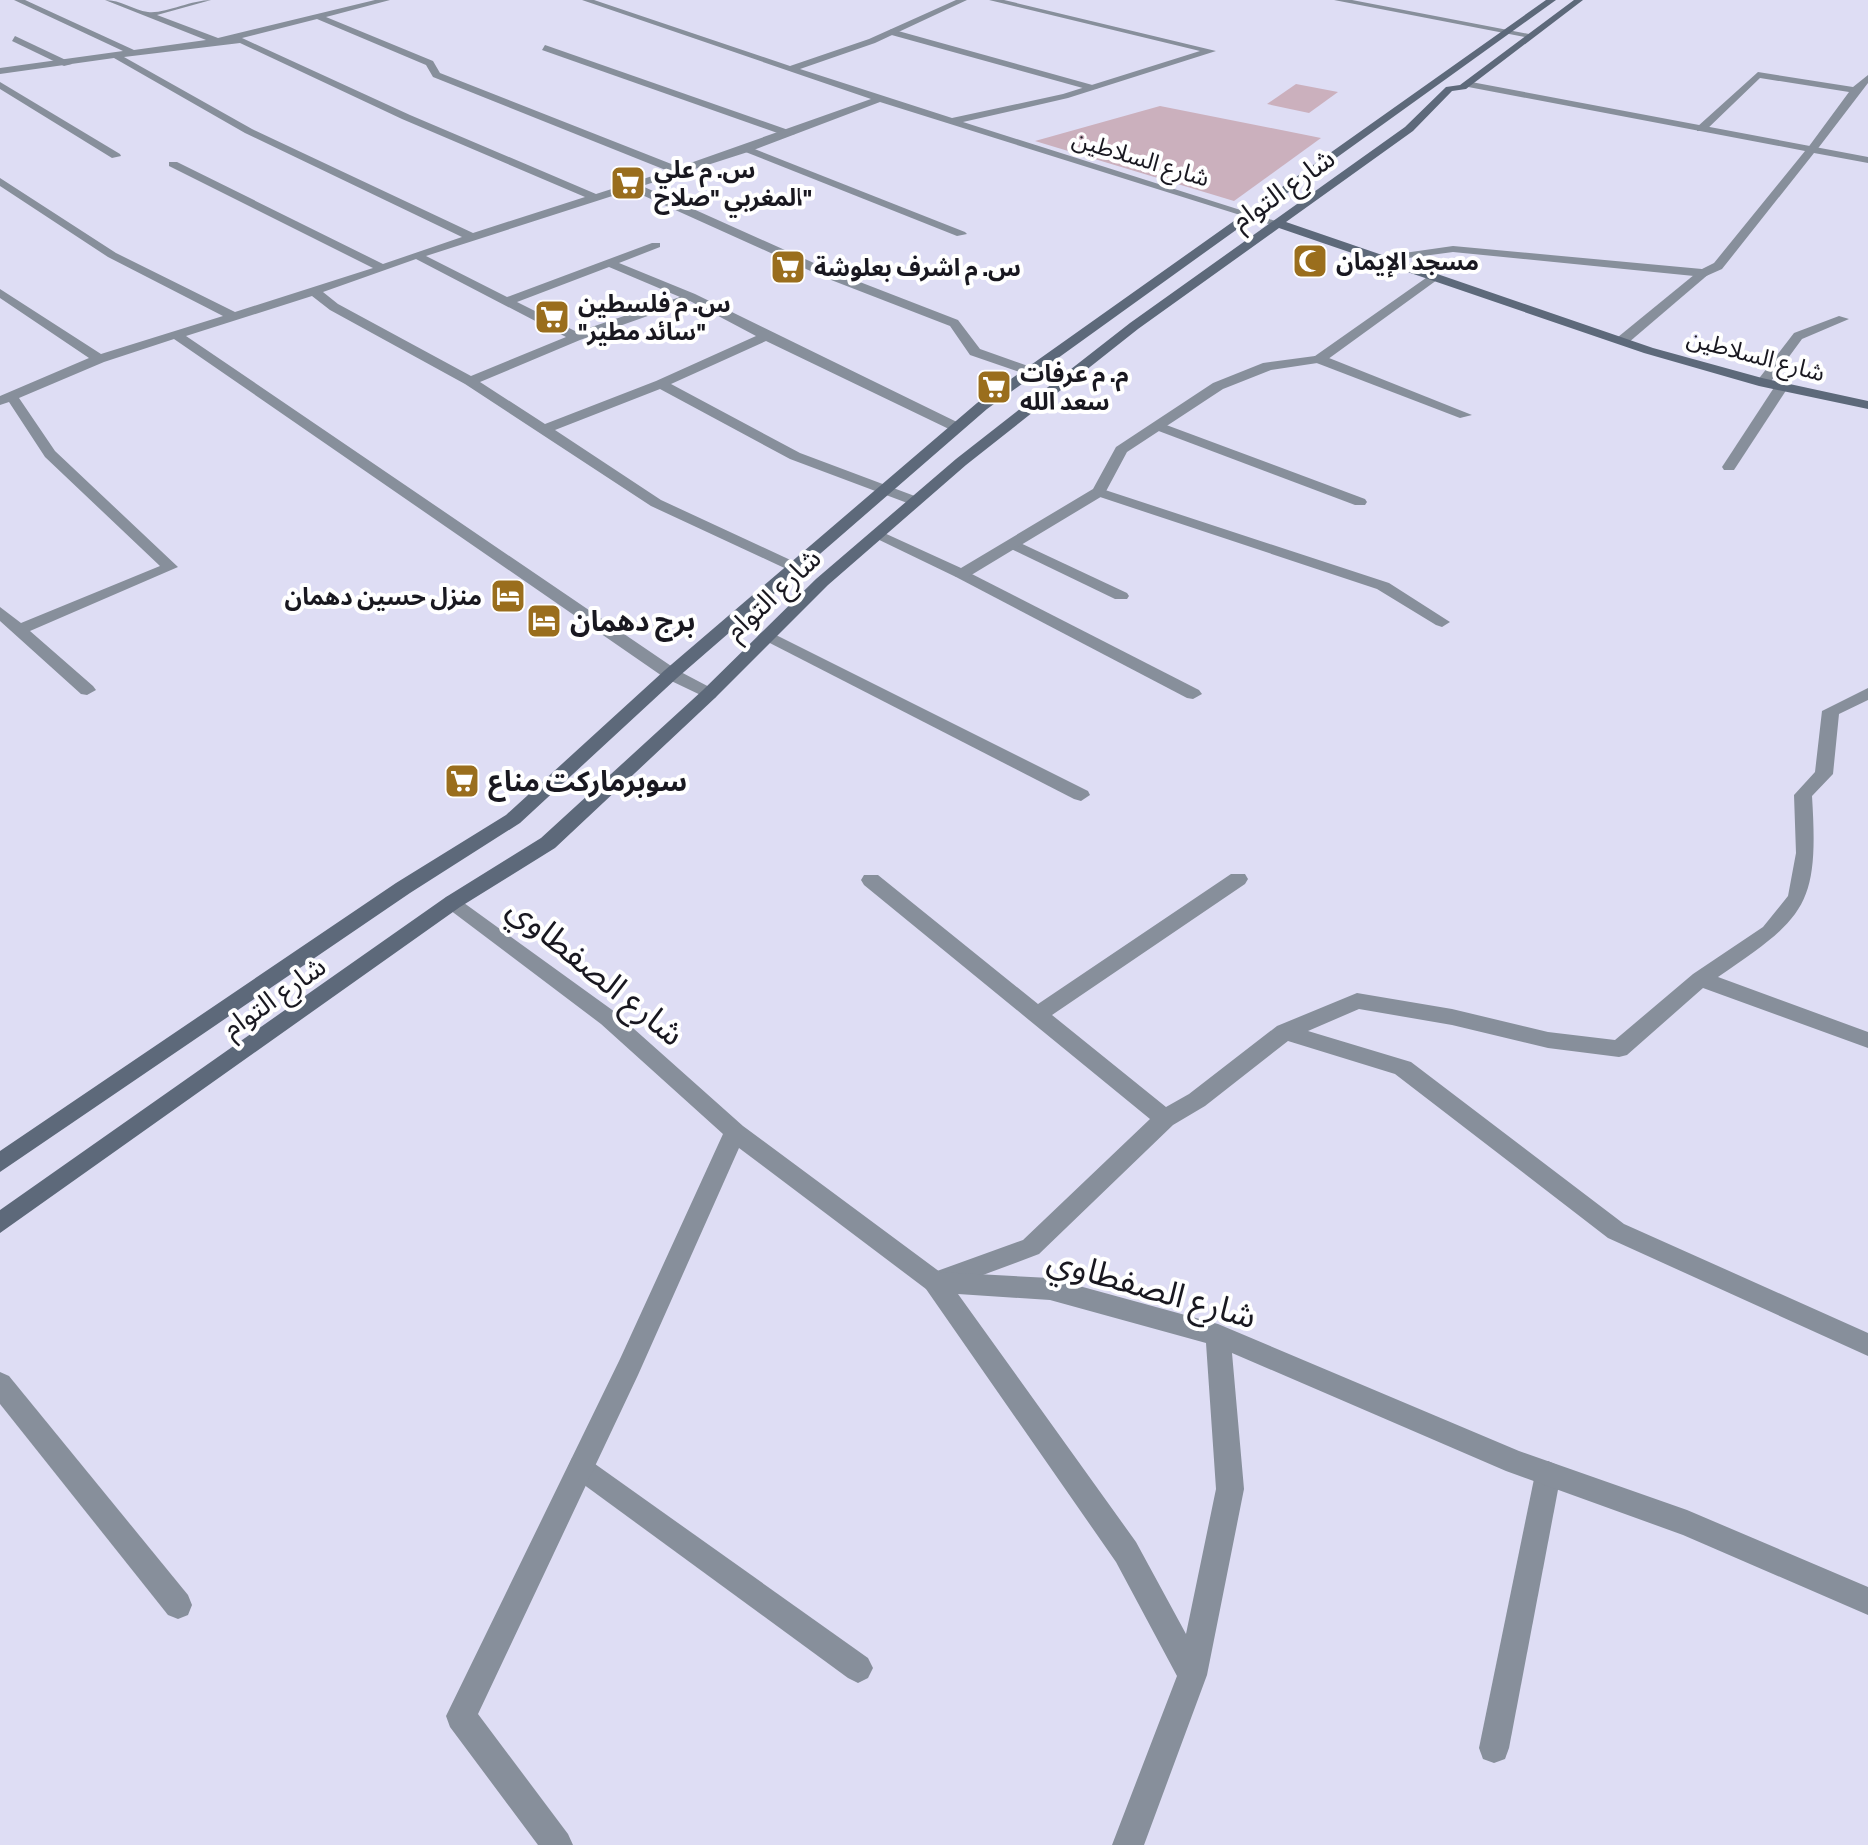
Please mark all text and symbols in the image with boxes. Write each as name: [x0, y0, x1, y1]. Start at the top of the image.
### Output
street label: شارع السلاطين: [1068, 123, 1213, 195]
street label: شارع التوام: [1225, 141, 1343, 240]
place label: س. م علي المغربي "صلاح": [654, 155, 812, 217]
supermarket icon: س. م علي المغربي "صلاح": [609, 164, 647, 202]
mosque icon: مسجد الإيمان: [1291, 242, 1329, 280]
place label: مسجد الإيمان: [1336, 247, 1479, 278]
supermarket icon: س. م اشرف بعلوشة: [769, 248, 807, 286]
place label: س. م اشرف بعلوشة: [814, 253, 1021, 286]
place label: س. م فلسطين "سائد مطير": [578, 289, 731, 346]
supermarket icon: س. م فلسطين "سائد مطير": [533, 298, 571, 336]
street label: شارع السلاطين: [1683, 323, 1828, 390]
place label: م. م عرفات سعد الله: [1020, 359, 1129, 416]
supermarket icon: م. م عرفات سعد الله: [975, 368, 1013, 406]
street label: شارع التوام: [718, 541, 830, 649]
hotel icon: منزل حسين دهمان: [489, 577, 527, 615]
place label: منزل حسين دهمان: [284, 582, 482, 611]
hotel icon: برج دهمان: [525, 602, 563, 640]
place label: برج دهمان: [570, 605, 696, 642]
supermarket icon: سوبرماركت مناع: [443, 762, 481, 800]
place label: سوبرماركت مناع: [488, 765, 687, 802]
street label: شارع الصفطاوي: [496, 887, 692, 1058]
street label: شارع التوام: [216, 949, 334, 1048]
street label: شارع الصفطاوي: [1042, 1239, 1261, 1342]

